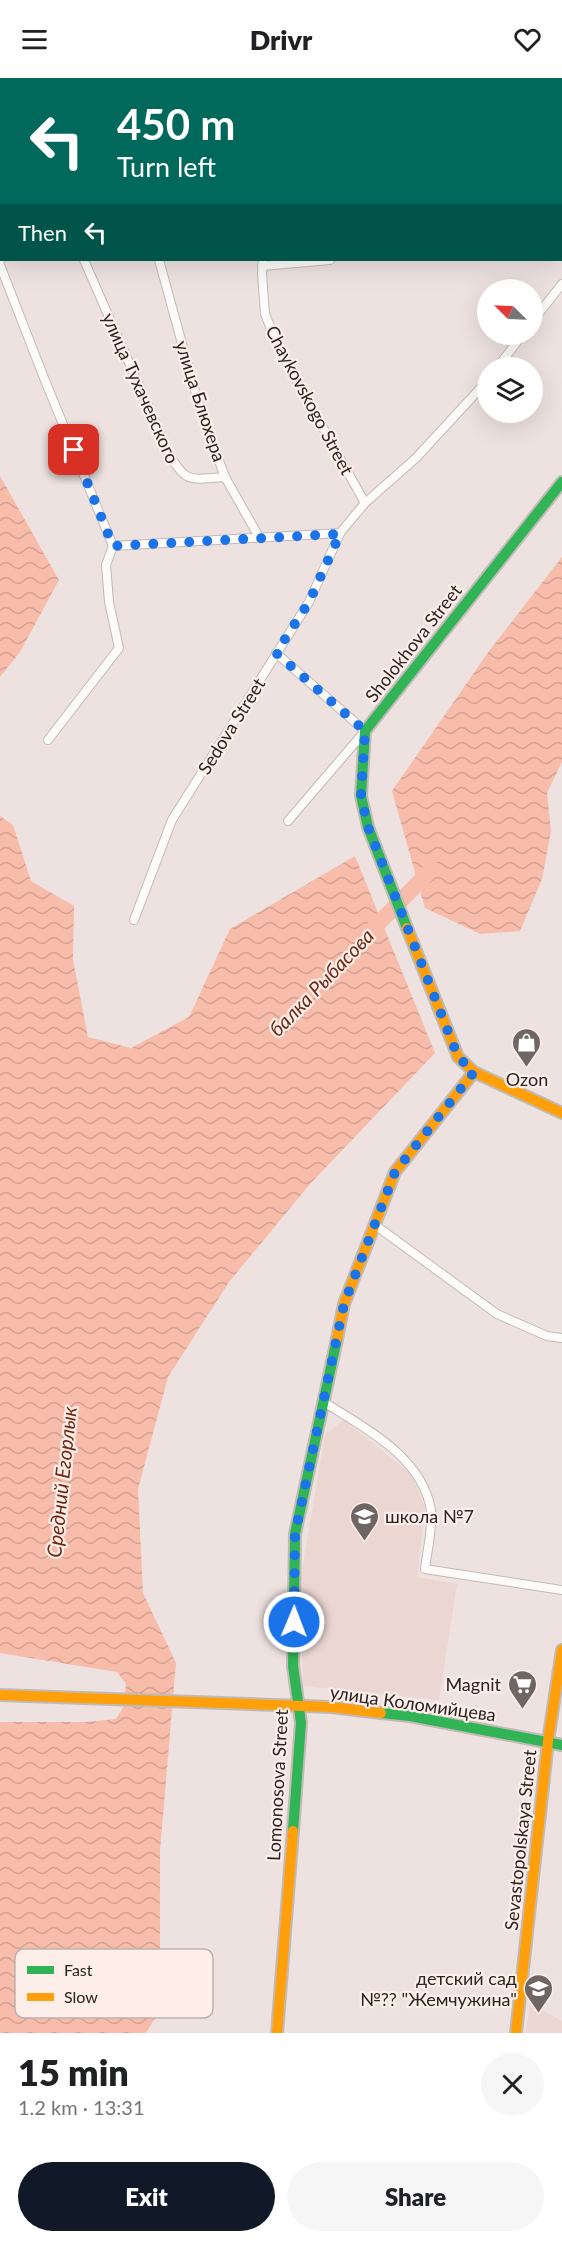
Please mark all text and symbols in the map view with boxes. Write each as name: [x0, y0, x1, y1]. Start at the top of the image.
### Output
icon: menu: [18, 23, 51, 56]
text: Drivr: [250, 23, 312, 56]
icon: heart: [511, 23, 544, 56]
text: 450 m: [117, 99, 235, 149]
icon: left: [18, 102, 96, 180]
text: Turn left: [117, 150, 216, 183]
icon: left: [79, 216, 112, 249]
text: Then: [18, 219, 67, 246]
north arrow: [477, 279, 543, 345]
map controls: [477, 279, 543, 423]
street label: улица Тухачевского: [98, 309, 184, 467]
street label: Chaykovskogo Street: [261, 322, 359, 479]
street label: улица Блюхера: [171, 338, 231, 464]
button: layers: [477, 357, 543, 423]
pin: [48, 424, 99, 475]
icon: arrive: [57, 433, 90, 466]
street label: Sholokhova Street: [360, 579, 466, 706]
street label: Sedova Street: [193, 673, 270, 778]
water label: балка Рыбасова: [264, 923, 378, 1041]
shop icon: Ozon: [511, 1026, 543, 1068]
place label: Ozon: [506, 1068, 548, 1090]
water label: Средний Егорлык: [41, 1405, 81, 1559]
school or university icon: школа №7: [348, 1500, 380, 1542]
place label: школа №7: [385, 1505, 474, 1527]
position arrow: [262, 1590, 326, 1654]
supermarket icon: Magnit: [506, 1668, 538, 1710]
place label: Magnit: [445, 1673, 502, 1695]
street label: улица Коломийцева: [329, 1680, 497, 1726]
street label: Lomonosova Street: [262, 1708, 292, 1861]
street label: Sevastopolskaya Street: [500, 1748, 540, 1932]
legend: [15, 1949, 213, 2018]
text: Fast: [64, 1960, 93, 1979]
place label: детский сад №?? "Жемчужина": [360, 1967, 517, 2010]
school or university icon: детский сад №?? "Жемчужина": [522, 1972, 554, 2014]
text: Slow: [64, 1987, 98, 2006]
text: 15 min: [18, 2050, 129, 2094]
button: close: [481, 2053, 544, 2116]
text: 1.2 km · 13:31: [18, 2095, 145, 2119]
button: Exit: [18, 2162, 275, 2231]
button: Share: [287, 2162, 544, 2231]

